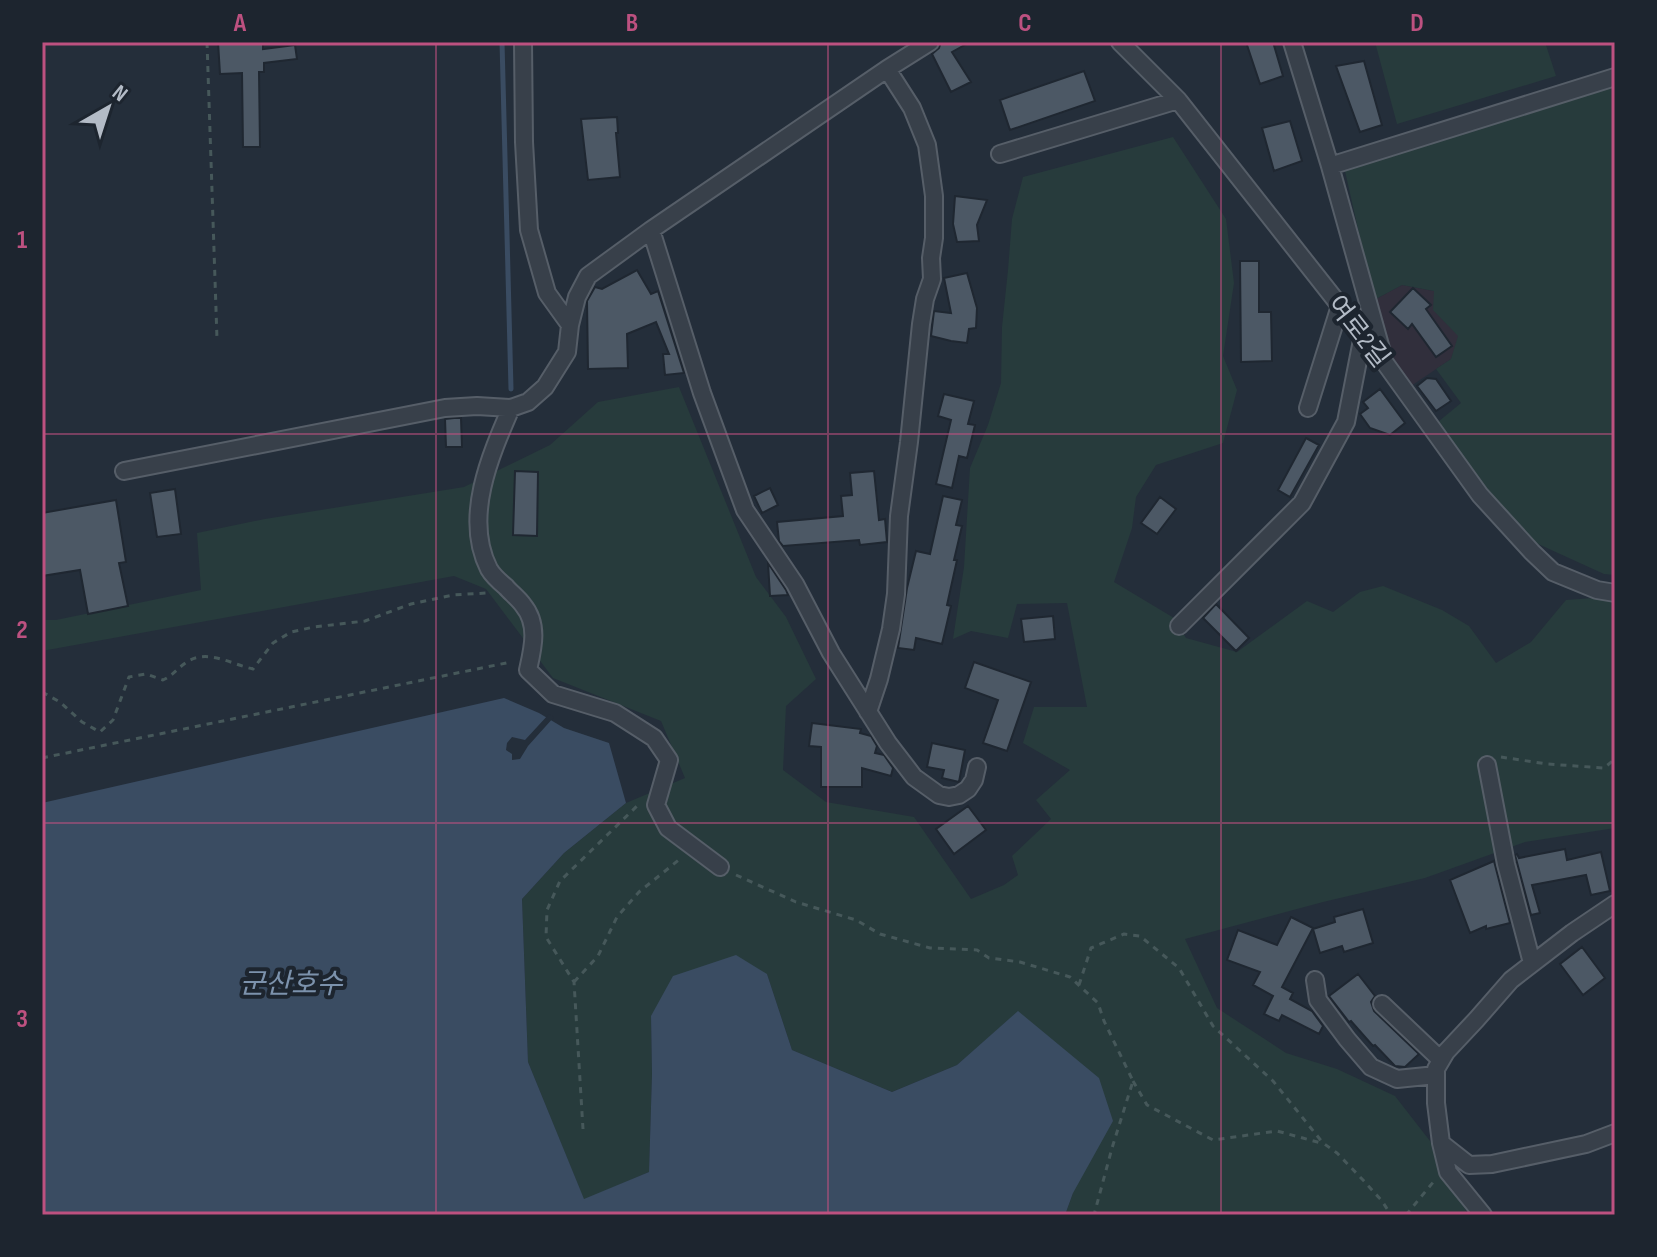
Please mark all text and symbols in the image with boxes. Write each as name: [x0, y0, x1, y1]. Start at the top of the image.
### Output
text: A: [233, 8, 247, 39]
text: B: [626, 8, 638, 39]
text: C: [1018, 8, 1032, 39]
text: D: [1410, 8, 1424, 39]
north arrow: [68, 68, 148, 148]
text: N: [107, 79, 133, 108]
text: 1: [17, 225, 27, 256]
street label: 여로2길: [1320, 290, 1395, 374]
text: 2: [16, 615, 28, 646]
water label: 군산호수: [239, 968, 344, 1001]
text: 3: [16, 1004, 28, 1035]

